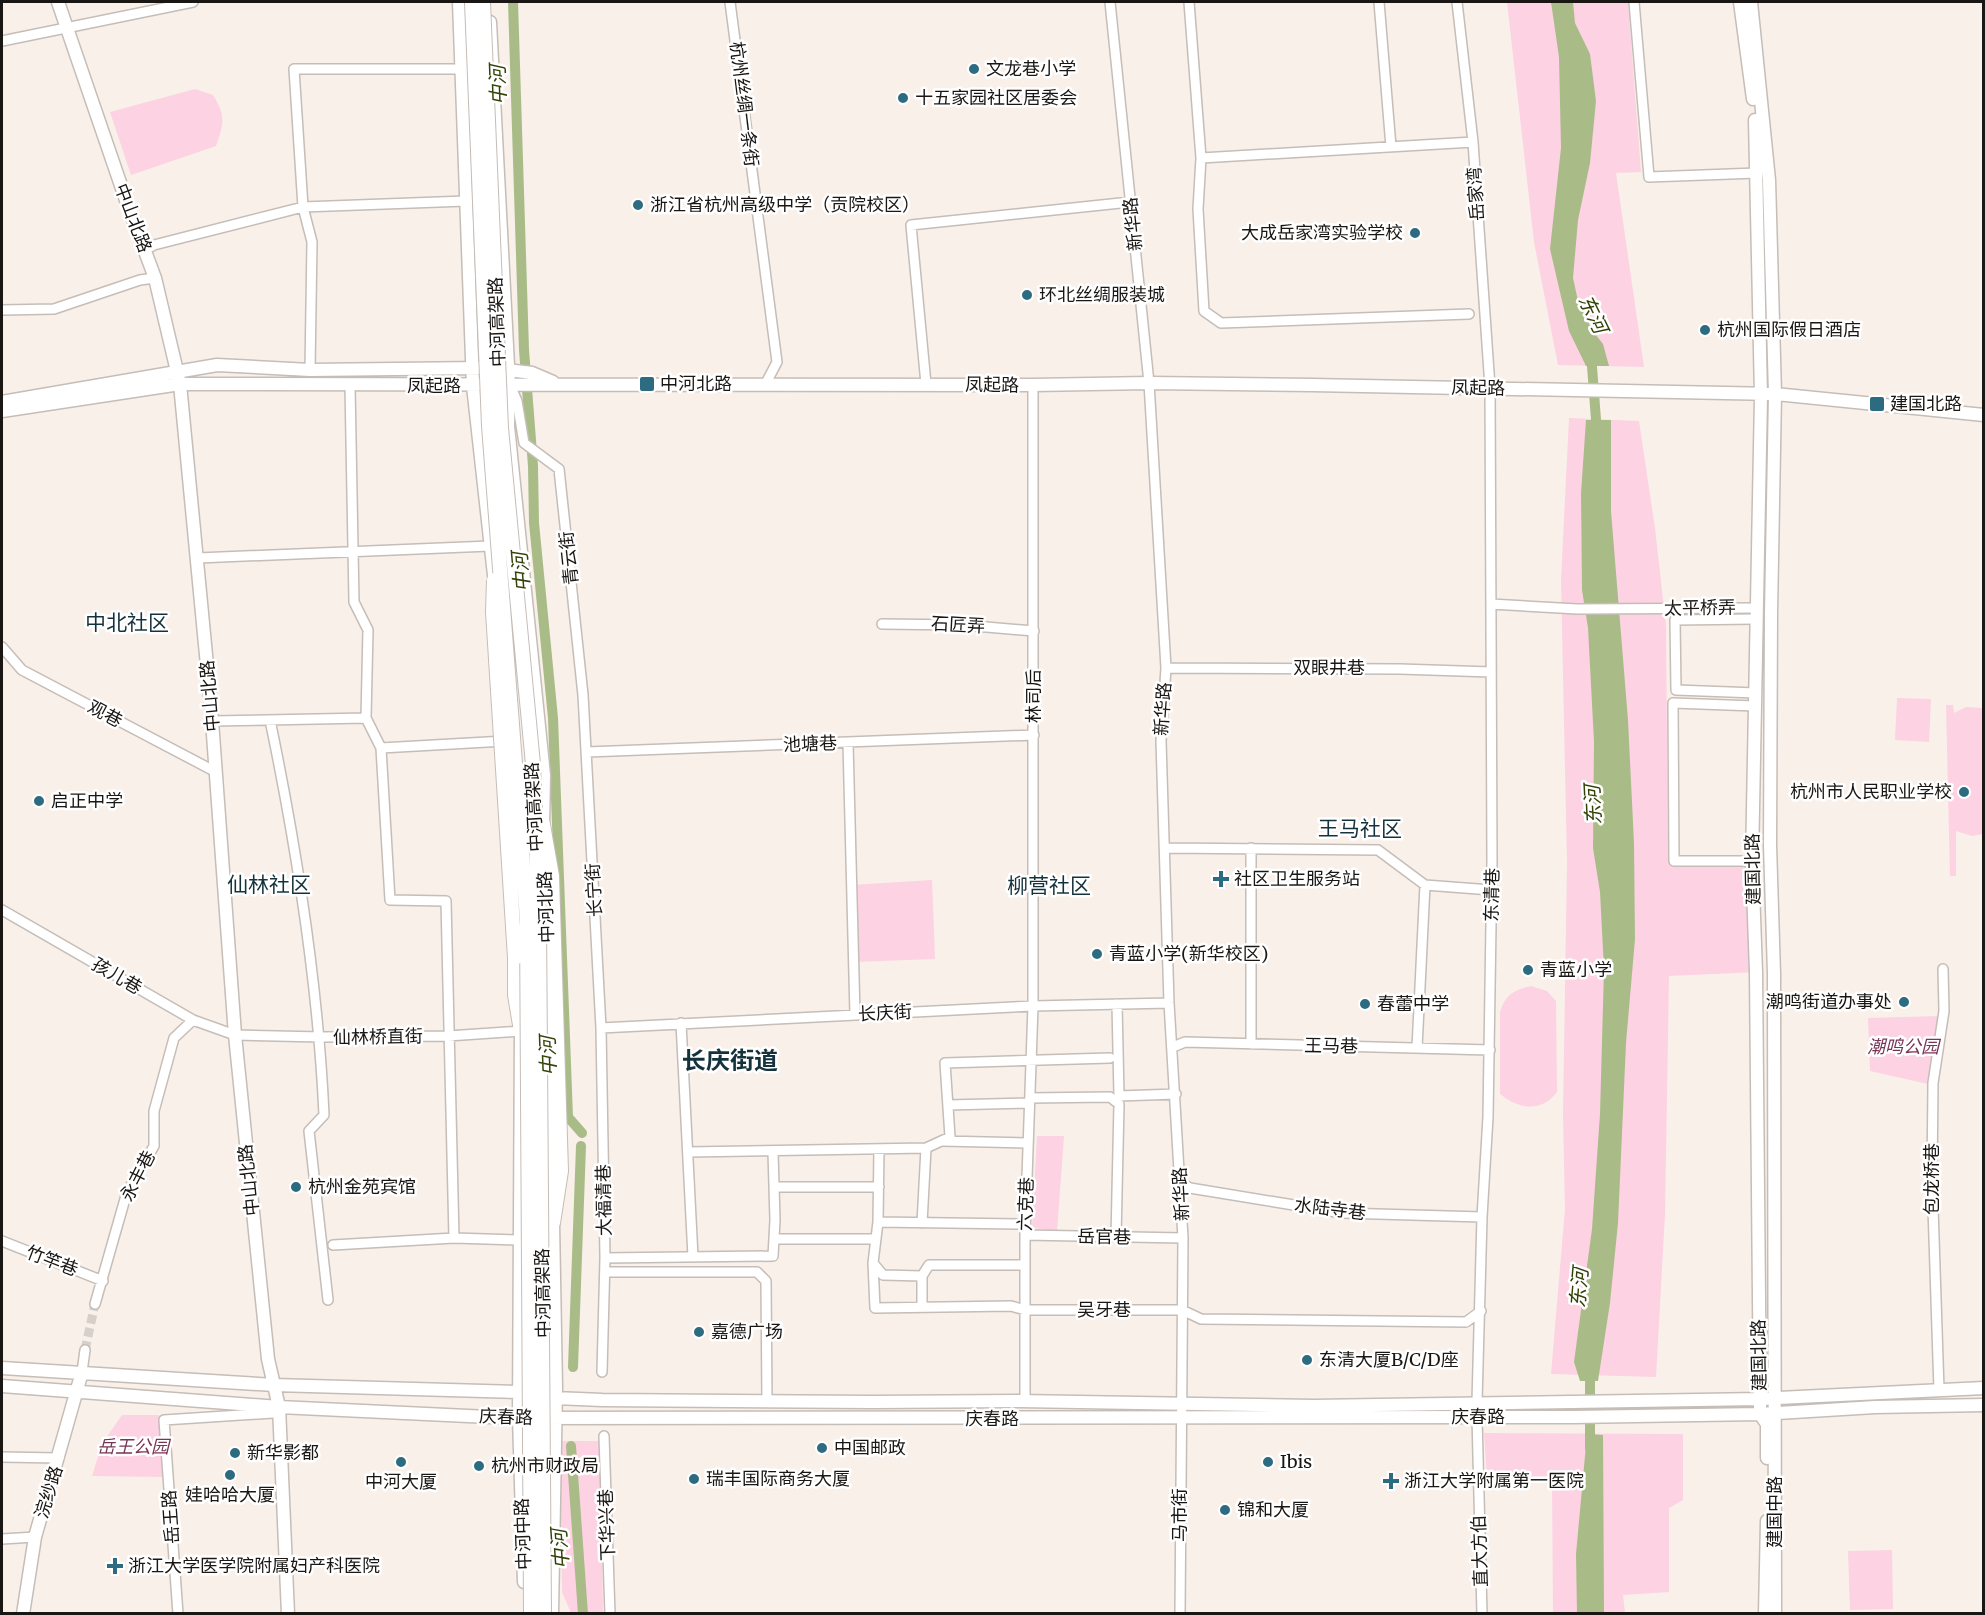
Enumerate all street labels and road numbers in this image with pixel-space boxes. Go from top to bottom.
street label: 杭州丝绸一条街 [725,40,764,168]
street label: 岳家湾 [1462,166,1489,222]
street label: 中山北路 [110,180,157,256]
street label: 新华路 [1118,196,1147,252]
street label: 中河高架路 [483,277,510,367]
street label: 凤起路 [965,373,1019,396]
street label: 凤起路 [407,374,461,397]
street label: 凤起路 [1451,376,1505,399]
street label: 青云街 [554,530,583,586]
street label: 太平桥弄 [1664,595,1736,620]
street label: 石匠弄 [930,612,986,637]
street label: 双眼井巷 [1293,656,1365,679]
street label: 中山北路 [195,659,224,733]
street label: 林司后 [1022,669,1045,723]
street label: 新华路 [1149,681,1176,737]
street label: 观巷 [84,695,127,732]
street label: 池塘巷 [783,731,837,756]
street label: 中河高架路 [520,761,547,853]
street label: 建国北路 [1740,833,1765,905]
street label: 长宁街 [581,862,606,918]
street label: 东清巷 [1480,868,1503,922]
street label: 中河北路 [533,871,558,943]
street label: 孩儿巷 [88,952,146,999]
street label: 长庆街 [857,1000,913,1025]
street label: 仙林桥直街 [333,1024,423,1049]
street label: 王马巷 [1304,1034,1358,1057]
street label: 中山北路 [233,1143,264,1217]
street label: 包龙桥巷 [1920,1143,1943,1215]
street label: 永丰巷 [115,1146,160,1205]
street label: 大福清巷 [591,1164,616,1236]
street label: 新华路 [1168,1166,1193,1222]
street label: 六克巷 [1013,1177,1038,1231]
street label: 水陆寺巷 [1293,1193,1367,1224]
street label: 岳官巷 [1077,1225,1131,1248]
street label: 竹竿巷 [23,1240,82,1281]
street label: 中河高架路 [530,1248,555,1338]
street label: 吴牙巷 [1077,1298,1131,1321]
street label: 建国北路 [1746,1319,1771,1391]
street label: 庆春路 [479,1404,533,1429]
street label: 庆春路 [1451,1405,1505,1428]
street label: 庆春路 [965,1407,1019,1430]
street label: 浣纱路 [30,1463,67,1521]
street label: 建国中路 [1763,1476,1786,1548]
street label: 马市街 [1168,1488,1191,1542]
street label: 岳王路 [157,1489,184,1545]
street label: 下华兴巷 [594,1489,619,1561]
street label: 中河中路 [510,1498,535,1570]
street label: 直大方伯 [1467,1515,1492,1587]

